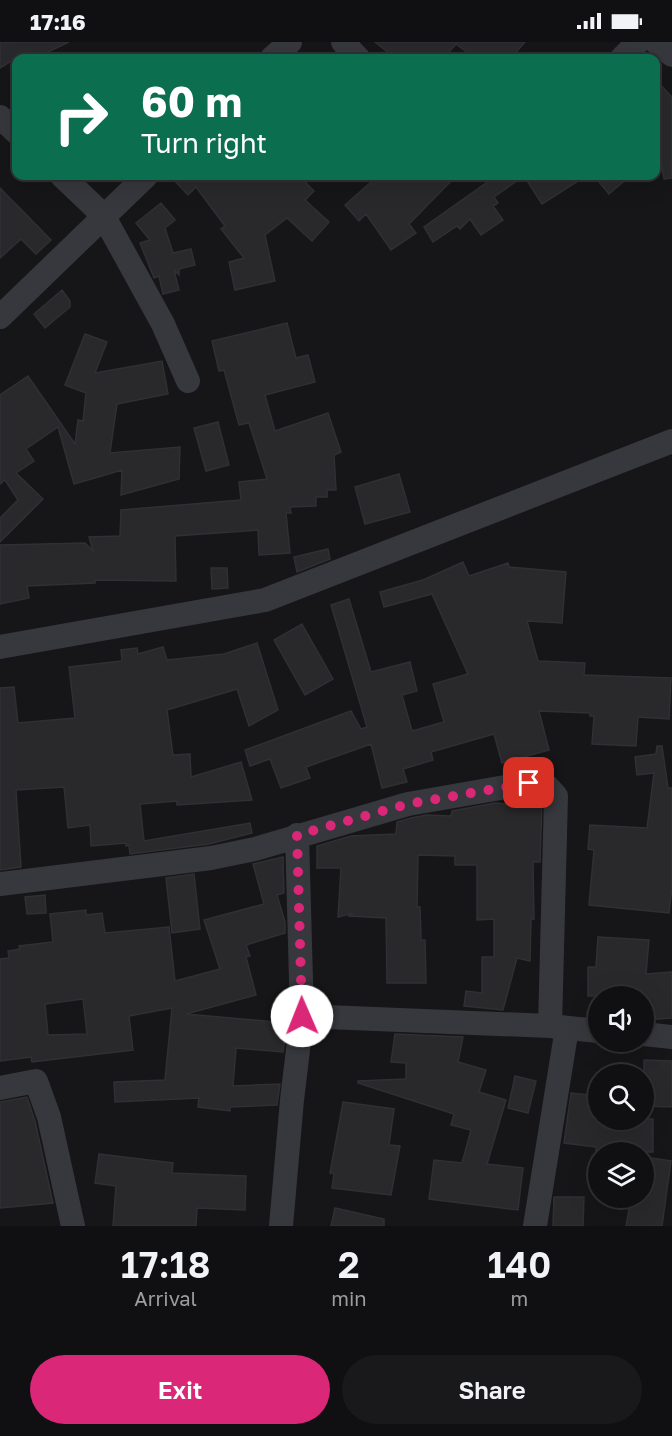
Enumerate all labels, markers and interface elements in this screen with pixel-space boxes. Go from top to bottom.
text: 17:16 [30,8,86,35]
text: 60 m [141,76,242,126]
icon: right [42,78,120,156]
text: Turn right [141,127,267,159]
pin [503,757,554,808]
icon: arrive [512,766,545,799]
position arrow [270,984,334,1048]
map controls [588,986,654,1208]
button: sound [588,986,654,1052]
button: search [588,1064,654,1130]
button: layers [588,1142,654,1208]
text: 17:18 [121,1243,210,1286]
text: 2 [338,1243,360,1286]
text: 140 [487,1243,551,1286]
text: Arrival [134,1286,197,1310]
text: min [331,1286,367,1310]
text: m [510,1286,528,1310]
button: Exit [30,1355,330,1424]
button: Share [342,1355,642,1424]

